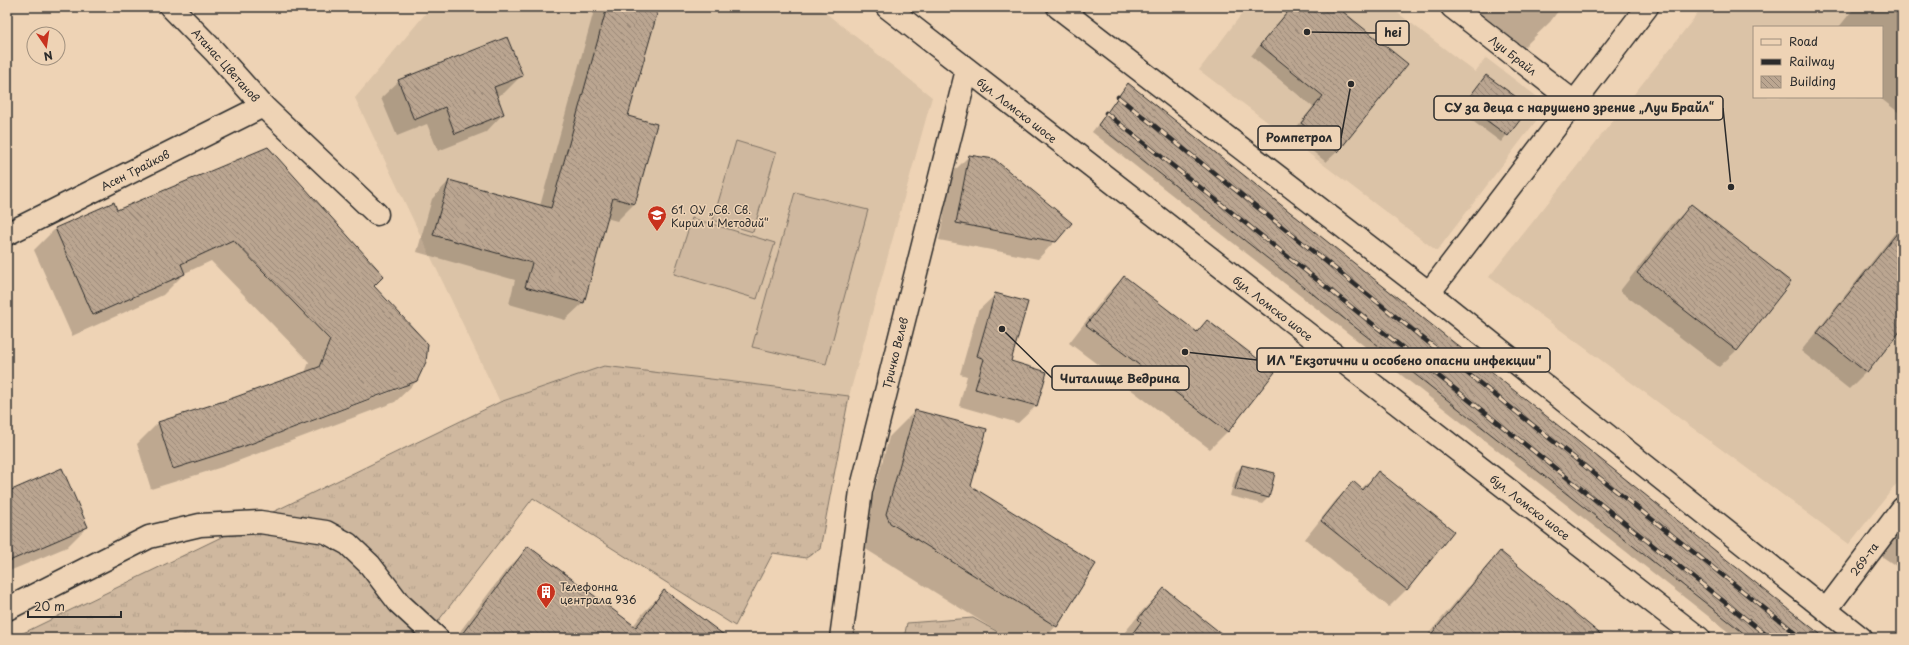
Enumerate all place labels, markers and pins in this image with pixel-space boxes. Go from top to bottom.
callout: hei [1376,21,1409,45]
callout: СУ за деца с нарушено зрение „Луи Брайл“ [1434,96,1723,120]
callout: Ромпетрол [1258,126,1341,150]
place label: 61. ОУ „Св. Св. Кирил и Методий“ [671,201,769,231]
school or university icon: 61. ОУ „Св. Св. Кирил и Методий“ [646,204,668,232]
callout: ИЛ "Екзотични и особено опасни инфекции" [1257,348,1550,372]
callout: Читалище Ведрина [1052,366,1189,390]
place label: Телефонна централа 936 [560,578,637,608]
building icon: Телефонна централа 936 [535,581,557,609]

